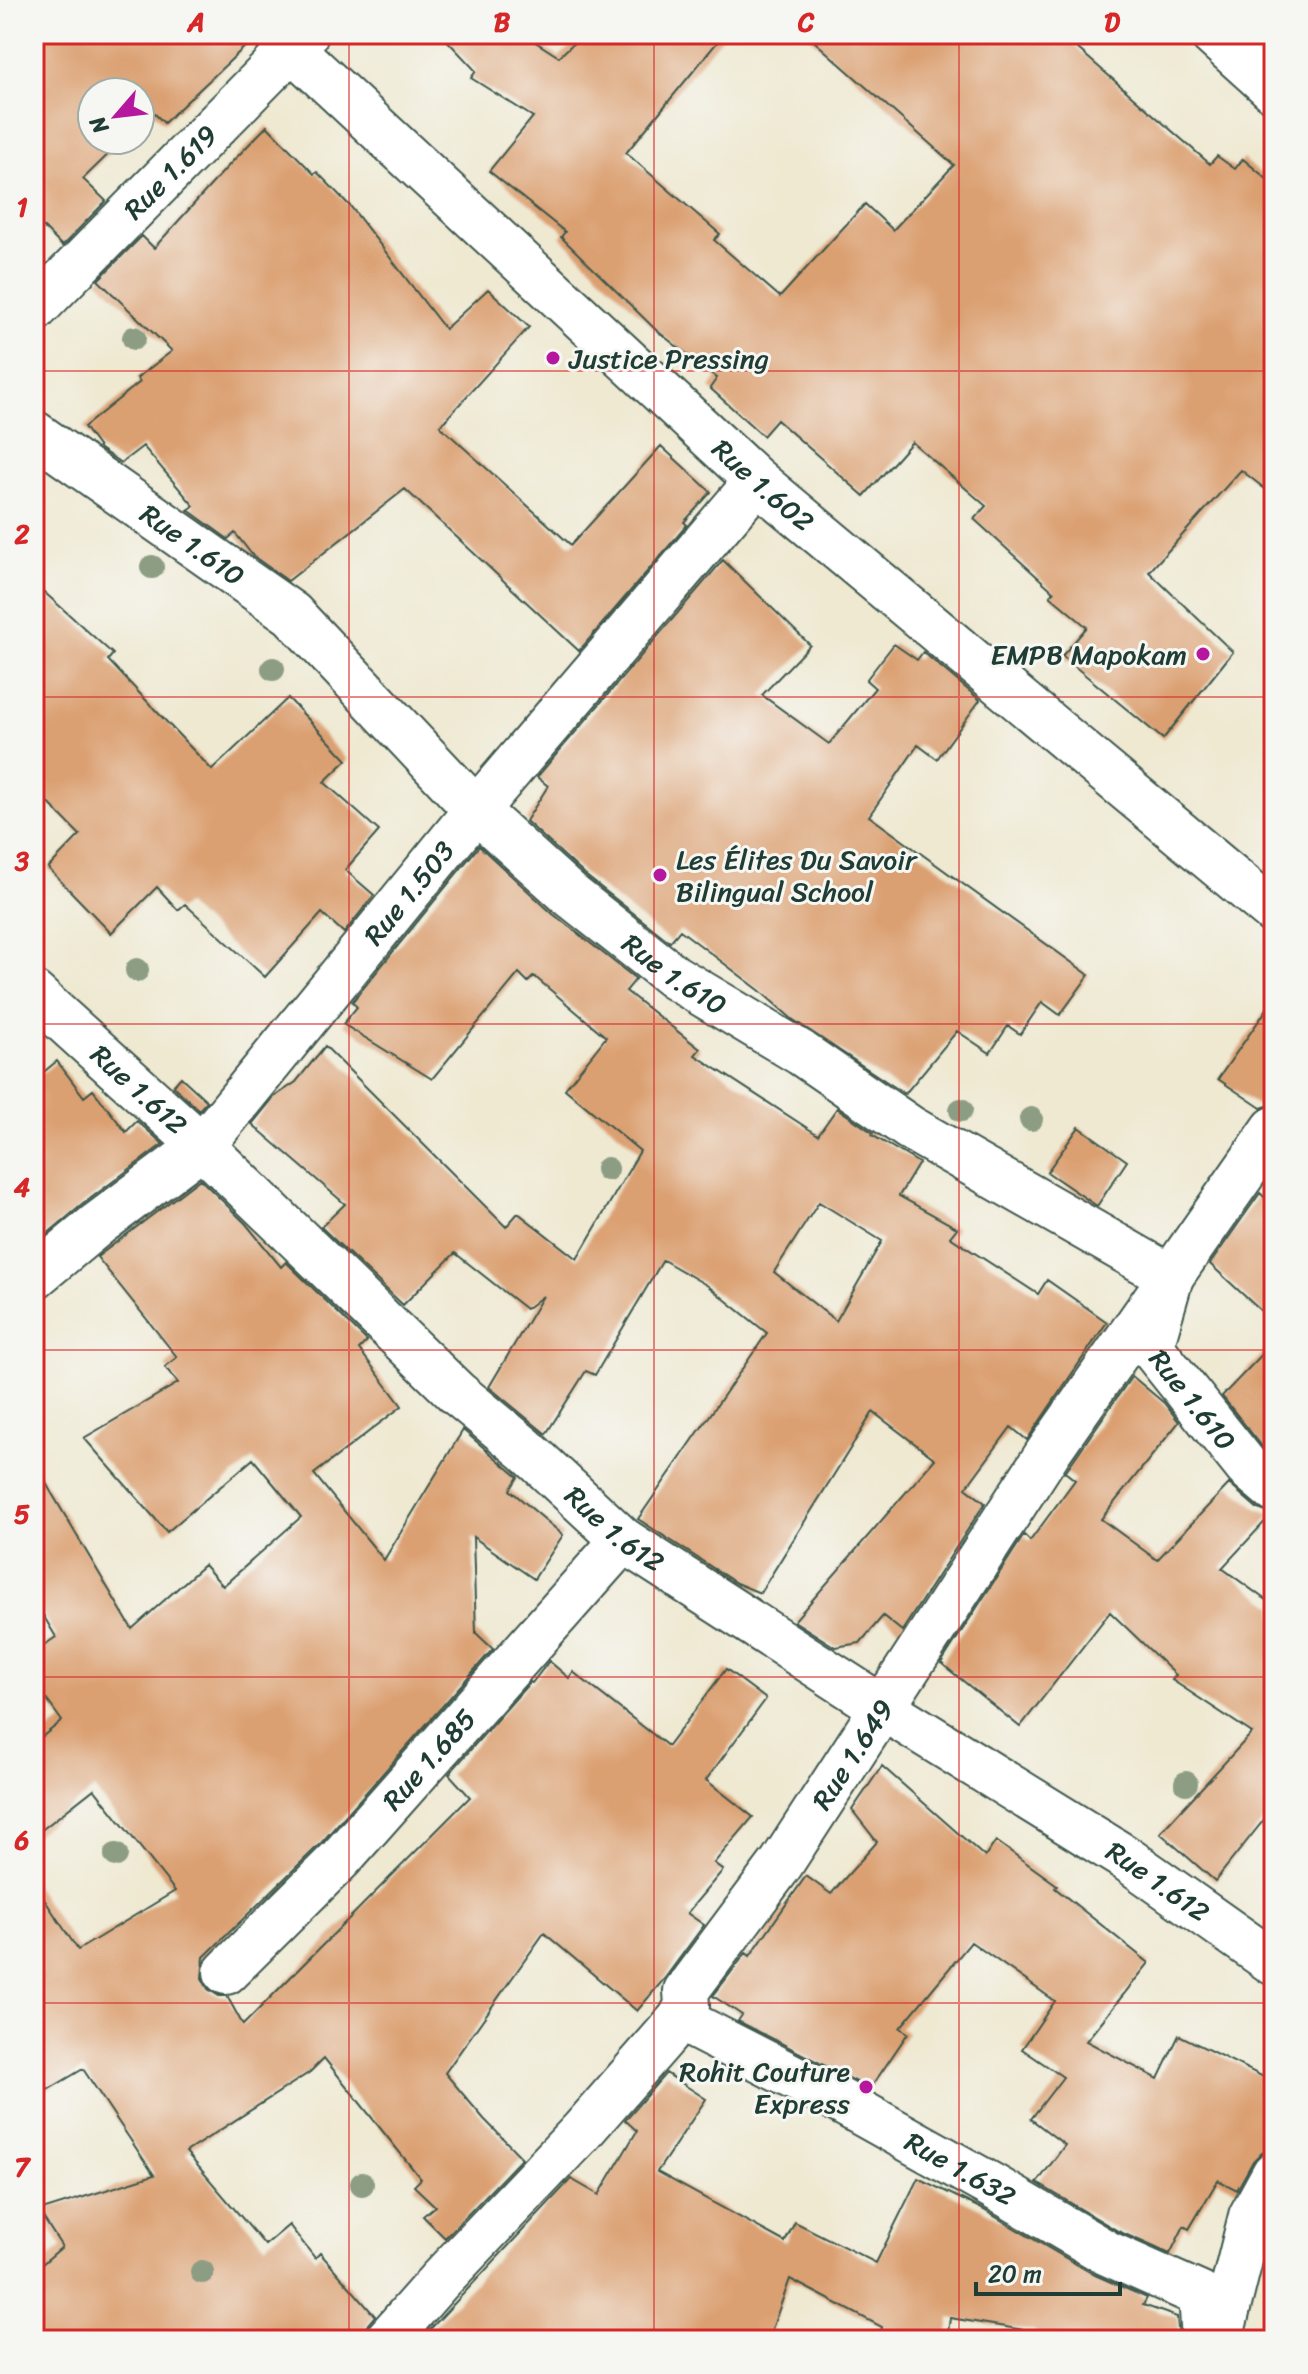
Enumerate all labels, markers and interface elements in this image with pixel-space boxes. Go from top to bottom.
text: A [186,0,205,45]
text: B [494,0,511,45]
text: C [797,0,815,45]
text: D [1104,0,1120,45]
north arrow [76,76,156,156]
text: N [78,109,120,142]
street label: Rue 1.619 [111,112,230,232]
text: 1 [16,184,28,230]
place label: Justice Pressing [568,334,769,383]
marker: Justice Pressing [544,349,562,367]
street label: Rue 1.602 [700,426,826,545]
street label: Rue 1.610 [129,490,256,599]
text: 2 [13,511,30,557]
place label: EMPB Mapokam [991,630,1187,679]
marker: EMPB Mapokam [1194,645,1212,663]
street label: Rue 1.503 [351,829,467,957]
place label: Les Élites Du Savoir Bilingual School [676,835,918,916]
text: 3 [14,838,30,884]
marker: Les Élites Du Savoir Bilingual School [651,866,669,884]
street label: Rue 1.610 [611,920,737,1029]
street label: Rue 1.612 [79,1032,199,1147]
text: 4 [14,1164,30,1210]
street label: Rue 1.610 [1136,1338,1249,1462]
street label: Rue 1.612 [553,1473,674,1586]
text: 5 [14,1491,30,1537]
street label: Rue 1.649 [798,1689,907,1820]
street label: Rue 1.685 [369,1697,488,1822]
text: 6 [14,1817,30,1863]
street label: Rue 1.612 [1096,1827,1220,1936]
place label: Rohit Couture Express [679,2047,850,2128]
marker: Rohit Couture Express [857,2078,875,2096]
street label: Rue 1.632 [895,2118,1026,2220]
text: 7 [15,2144,32,2190]
scale bar [976,2246,1120,2296]
text: 20 m [988,2253,1042,2295]

